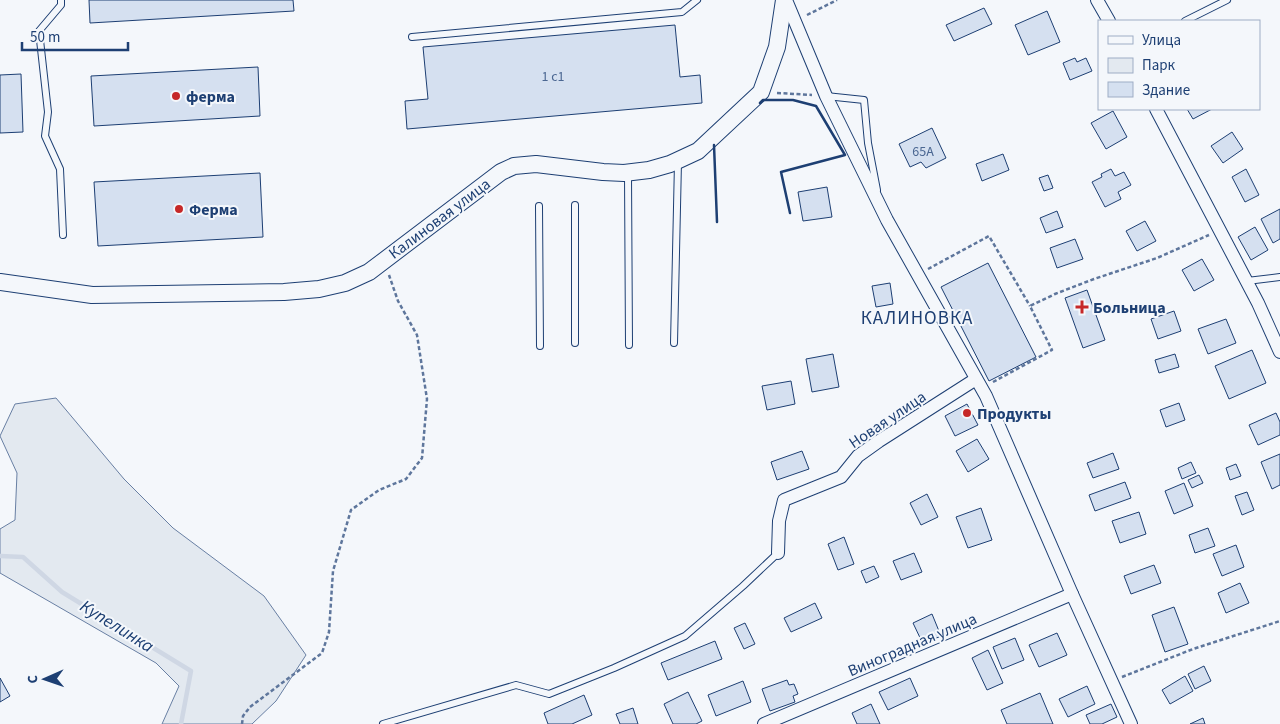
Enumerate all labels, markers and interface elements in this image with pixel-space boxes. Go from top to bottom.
scale bar [22,20,129,52]
legend [1098,20,1260,110]
text: 50 m [30,27,60,48]
text: Улица [1142,30,1181,51]
text: Парк [1142,55,1176,76]
house number: 1 с1 [541,67,565,87]
text: Здание [1142,80,1190,101]
place label: ферма [186,86,235,108]
marker: ферма [170,90,182,102]
house number: 65А [912,142,934,162]
street label: Калиновая улица [384,173,495,264]
place label: Ферма [189,199,238,221]
marker: Ферма [173,203,185,215]
place label: Больница [1093,297,1166,319]
marker: Больница [1075,300,1089,314]
district label: КАЛИНОВКА [861,305,973,332]
street label: Новая улица [845,386,930,454]
place label: Продукты [977,403,1051,425]
marker: Продукты [961,407,973,419]
water label: Купелинка [75,594,159,659]
street label: Виноградная улица [844,608,980,682]
north arrow [20,654,70,704]
text: С [23,675,43,684]

